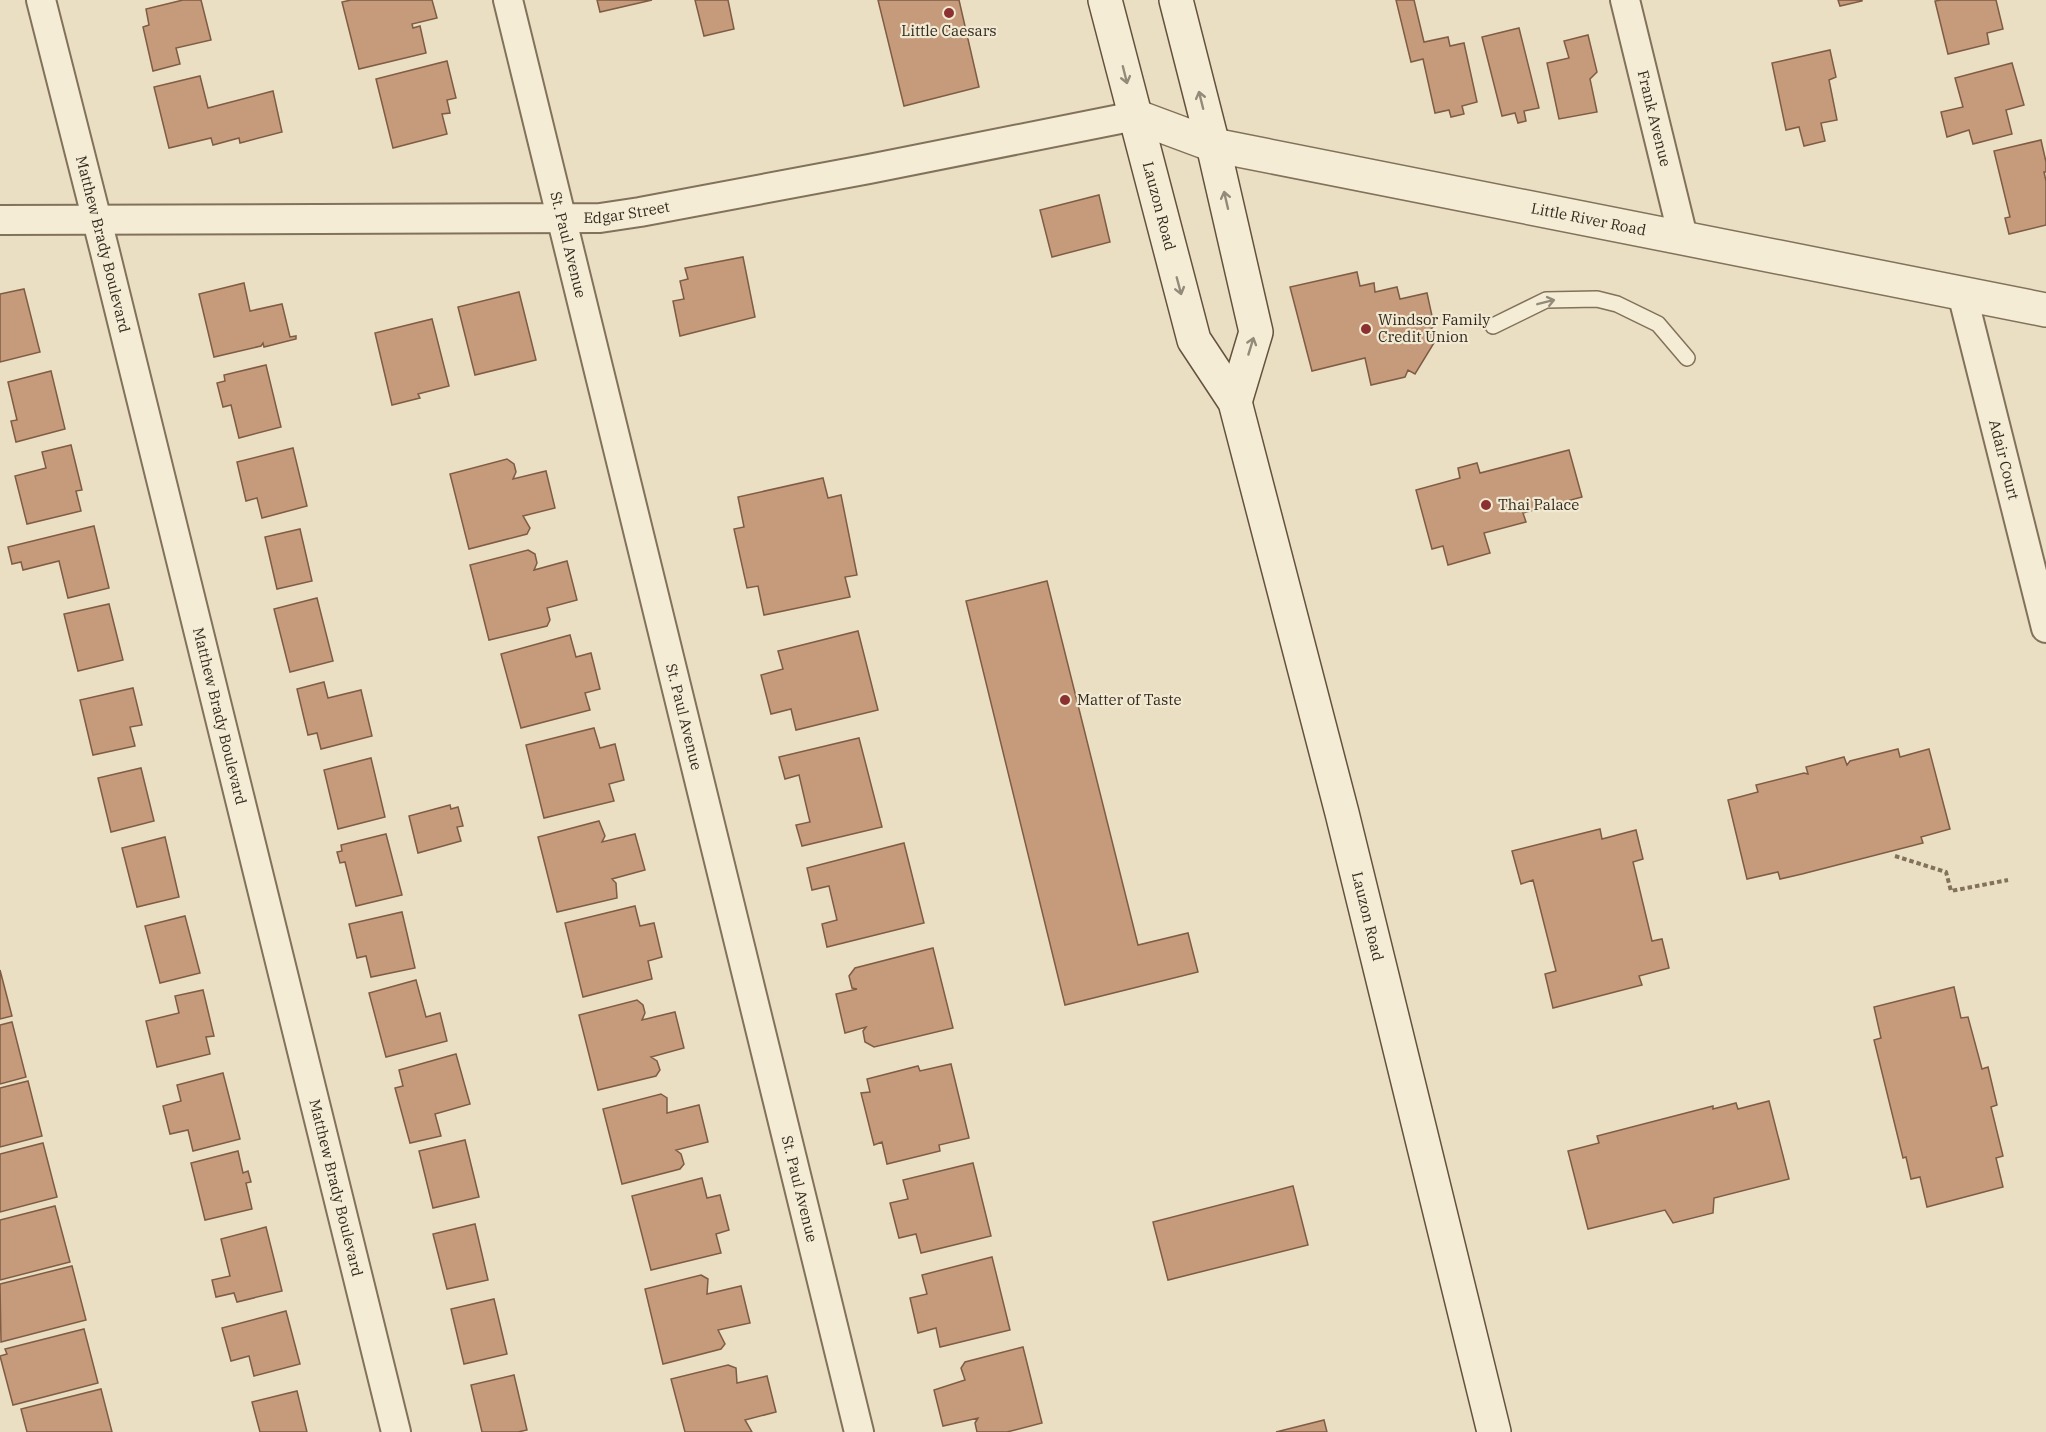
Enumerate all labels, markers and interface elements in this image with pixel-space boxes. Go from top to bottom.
marker: Little Caesars [942,6,956,20]
place label: Little Caesars [901,21,997,40]
one-way arrow [1119,65,1131,84]
street label: Frank Avenue [1634,68,1675,168]
one-way arrow [1195,91,1207,110]
street label: Matthew Brady Boulevard [72,154,135,335]
street label: Lauzon Road [1139,159,1180,252]
street label: St. Paul Avenue [546,189,591,300]
one-way arrow [1219,191,1231,210]
street label: Edgar Street [583,197,671,227]
street label: Little River Road [1529,198,1648,240]
one-way arrow [1174,276,1186,295]
one-way arrow [1536,296,1555,308]
place label: Windsor Family Credit Union [1378,310,1490,346]
marker: Windsor Family Credit Union [1359,322,1373,336]
one-way arrow [1247,337,1258,356]
street label: Adair Court [1985,418,2023,502]
place label: Thai Palace [1498,495,1579,514]
marker: Thai Palace [1479,498,1493,512]
street label: Matthew Brady Boulevard [189,625,251,807]
street label: St. Paul Avenue [662,661,706,772]
place label: Matter of Taste [1077,690,1182,709]
marker: Matter of Taste [1058,693,1072,707]
street label: Lauzon Road [1348,870,1388,963]
street label: Matthew Brady Boulevard [305,1097,367,1278]
street label: St. Paul Avenue [778,1133,822,1244]

